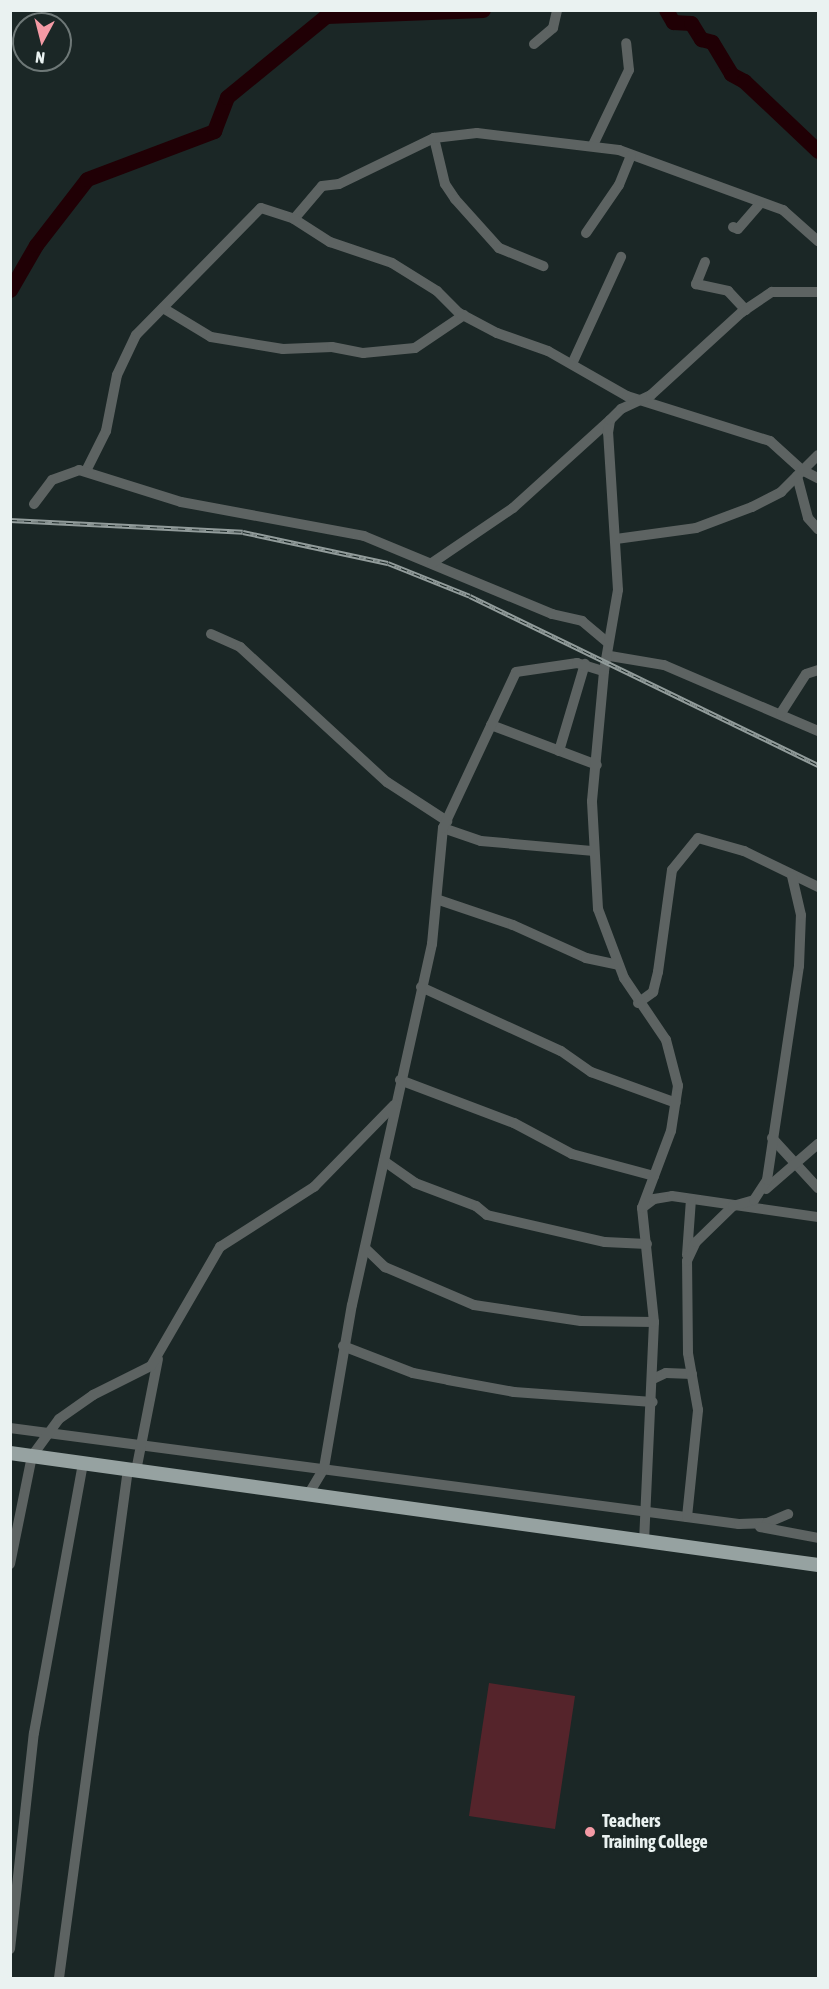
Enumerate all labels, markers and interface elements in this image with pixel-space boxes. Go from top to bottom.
north arrow [12,12,72,72]
text: N [34,48,46,67]
place label: Teachers Training College [602,1811,708,1854]
marker: Teachers Training College [583,1825,597,1839]

